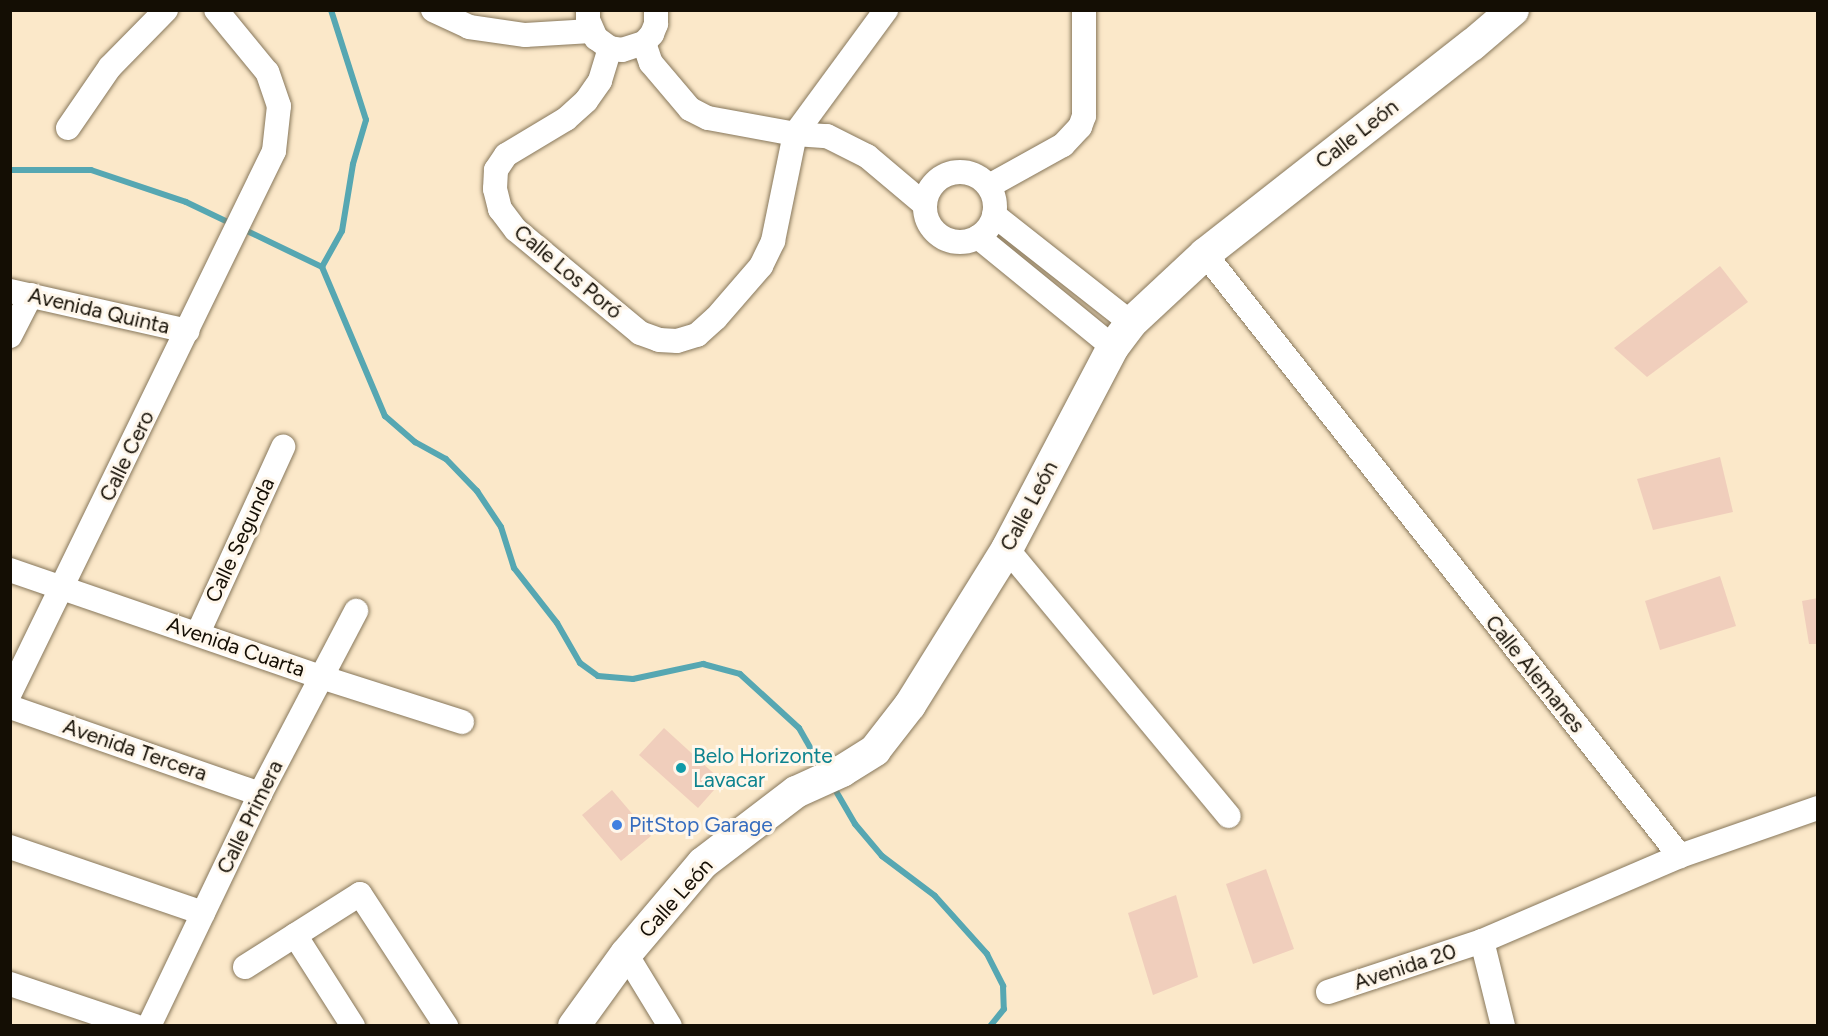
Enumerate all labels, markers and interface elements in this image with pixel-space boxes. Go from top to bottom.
street label: Calle León [1311,94,1403,174]
street label: Calle Los Poró [509,220,627,324]
street label: Avenida Quinta [26,283,172,339]
street label: Calle Cero [94,407,160,505]
street label: Calle León [995,457,1063,555]
street label: Calle Segunda [200,474,280,606]
street label: Calle Alemanes [1480,610,1590,738]
street label: Avenida Cuarta [164,612,308,682]
street label: Avenida Tercera [60,714,210,786]
place label: Belo Horizonte Lavacar [693,743,833,793]
street label: Calle Primera [212,756,288,878]
marker: Belo Horizonte Lavacar [674,761,688,775]
place label: PitStop Garage [629,812,773,838]
marker: PitStop Garage [610,818,624,832]
street label: Calle León [634,853,718,943]
street label: Avenida 20 [1351,939,1459,995]

